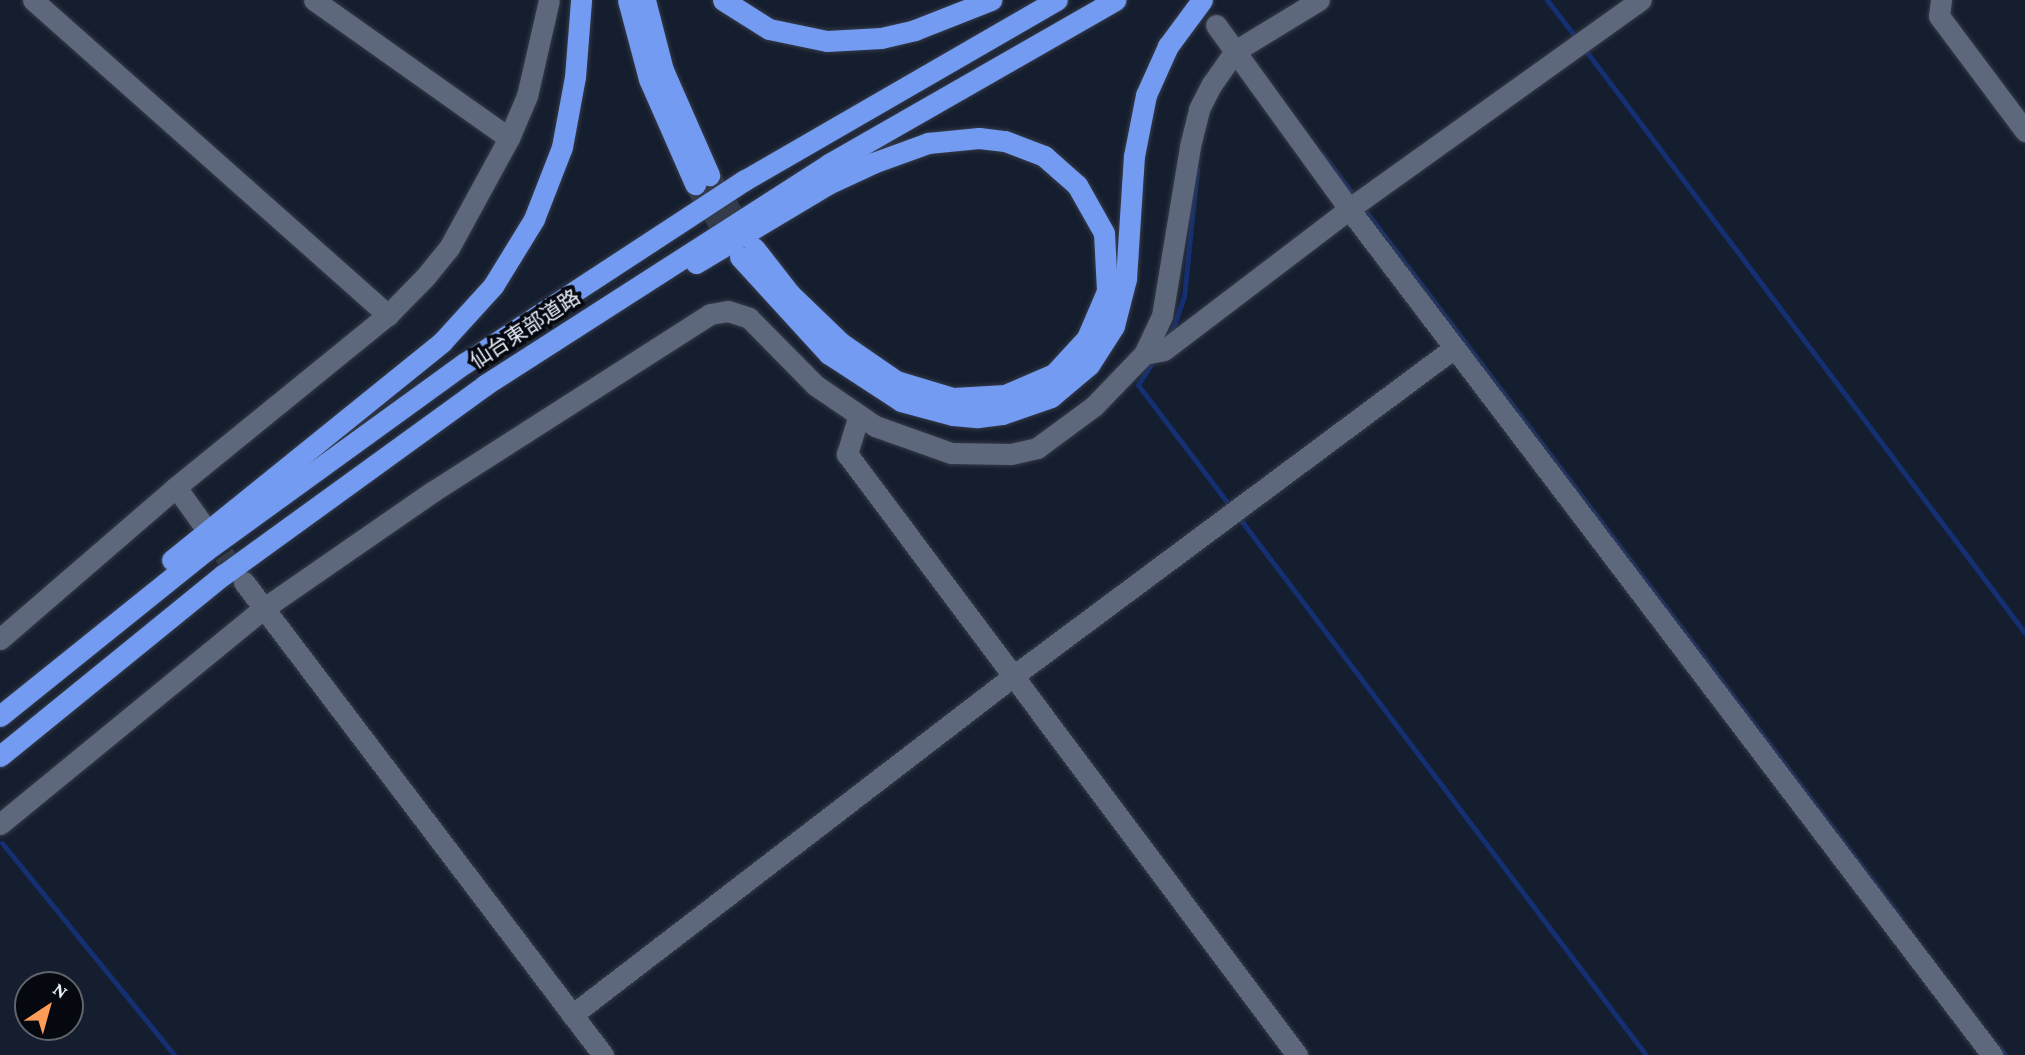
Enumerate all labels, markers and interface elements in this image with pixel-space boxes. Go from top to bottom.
street label: 仙台東部道路 [465,284,585,374]
north arrow [14,971,84,1041]
text: N [49,978,72,1003]

